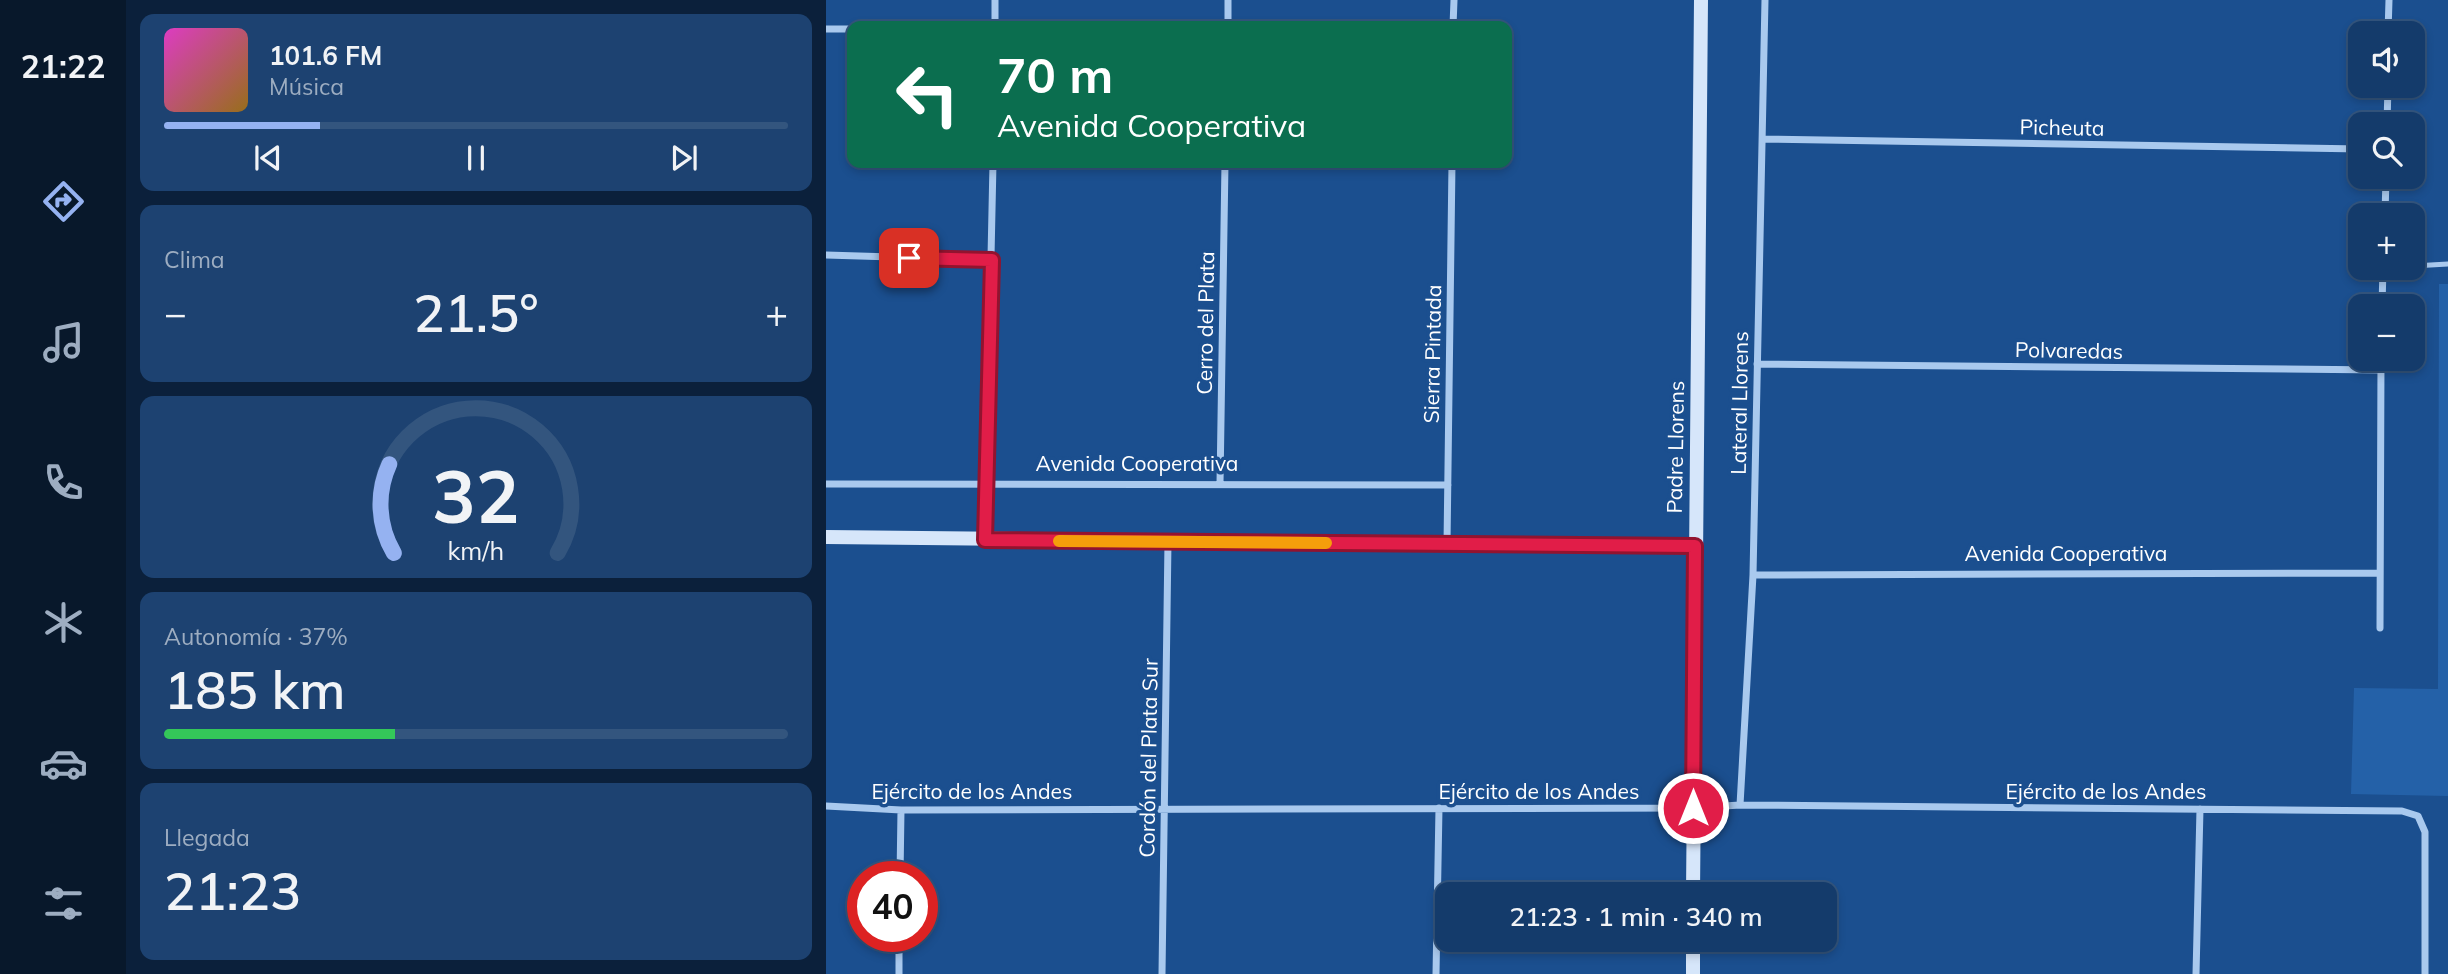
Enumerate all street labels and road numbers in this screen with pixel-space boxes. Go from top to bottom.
street label: Picheuta [2019,113,2105,141]
street label: Cerro del Plata [1191,251,1219,395]
street label: Sierra Pintada [1418,284,1446,424]
street label: Lateral Llorens [1725,331,1753,475]
street label: Polvaredas [2015,336,2123,364]
street label: Padre Llorens [1661,380,1689,514]
street label: Avenida Cooperativa [1036,450,1238,476]
street label: Avenida Cooperativa [1965,540,2167,566]
street label: Cordón del Plata Sur [1133,658,1163,858]
street label: Ejército de los Andes [872,778,1072,804]
street label: Ejército de los Andes [1439,778,1639,804]
street label: Ejército de los Andes [2006,778,2206,804]

